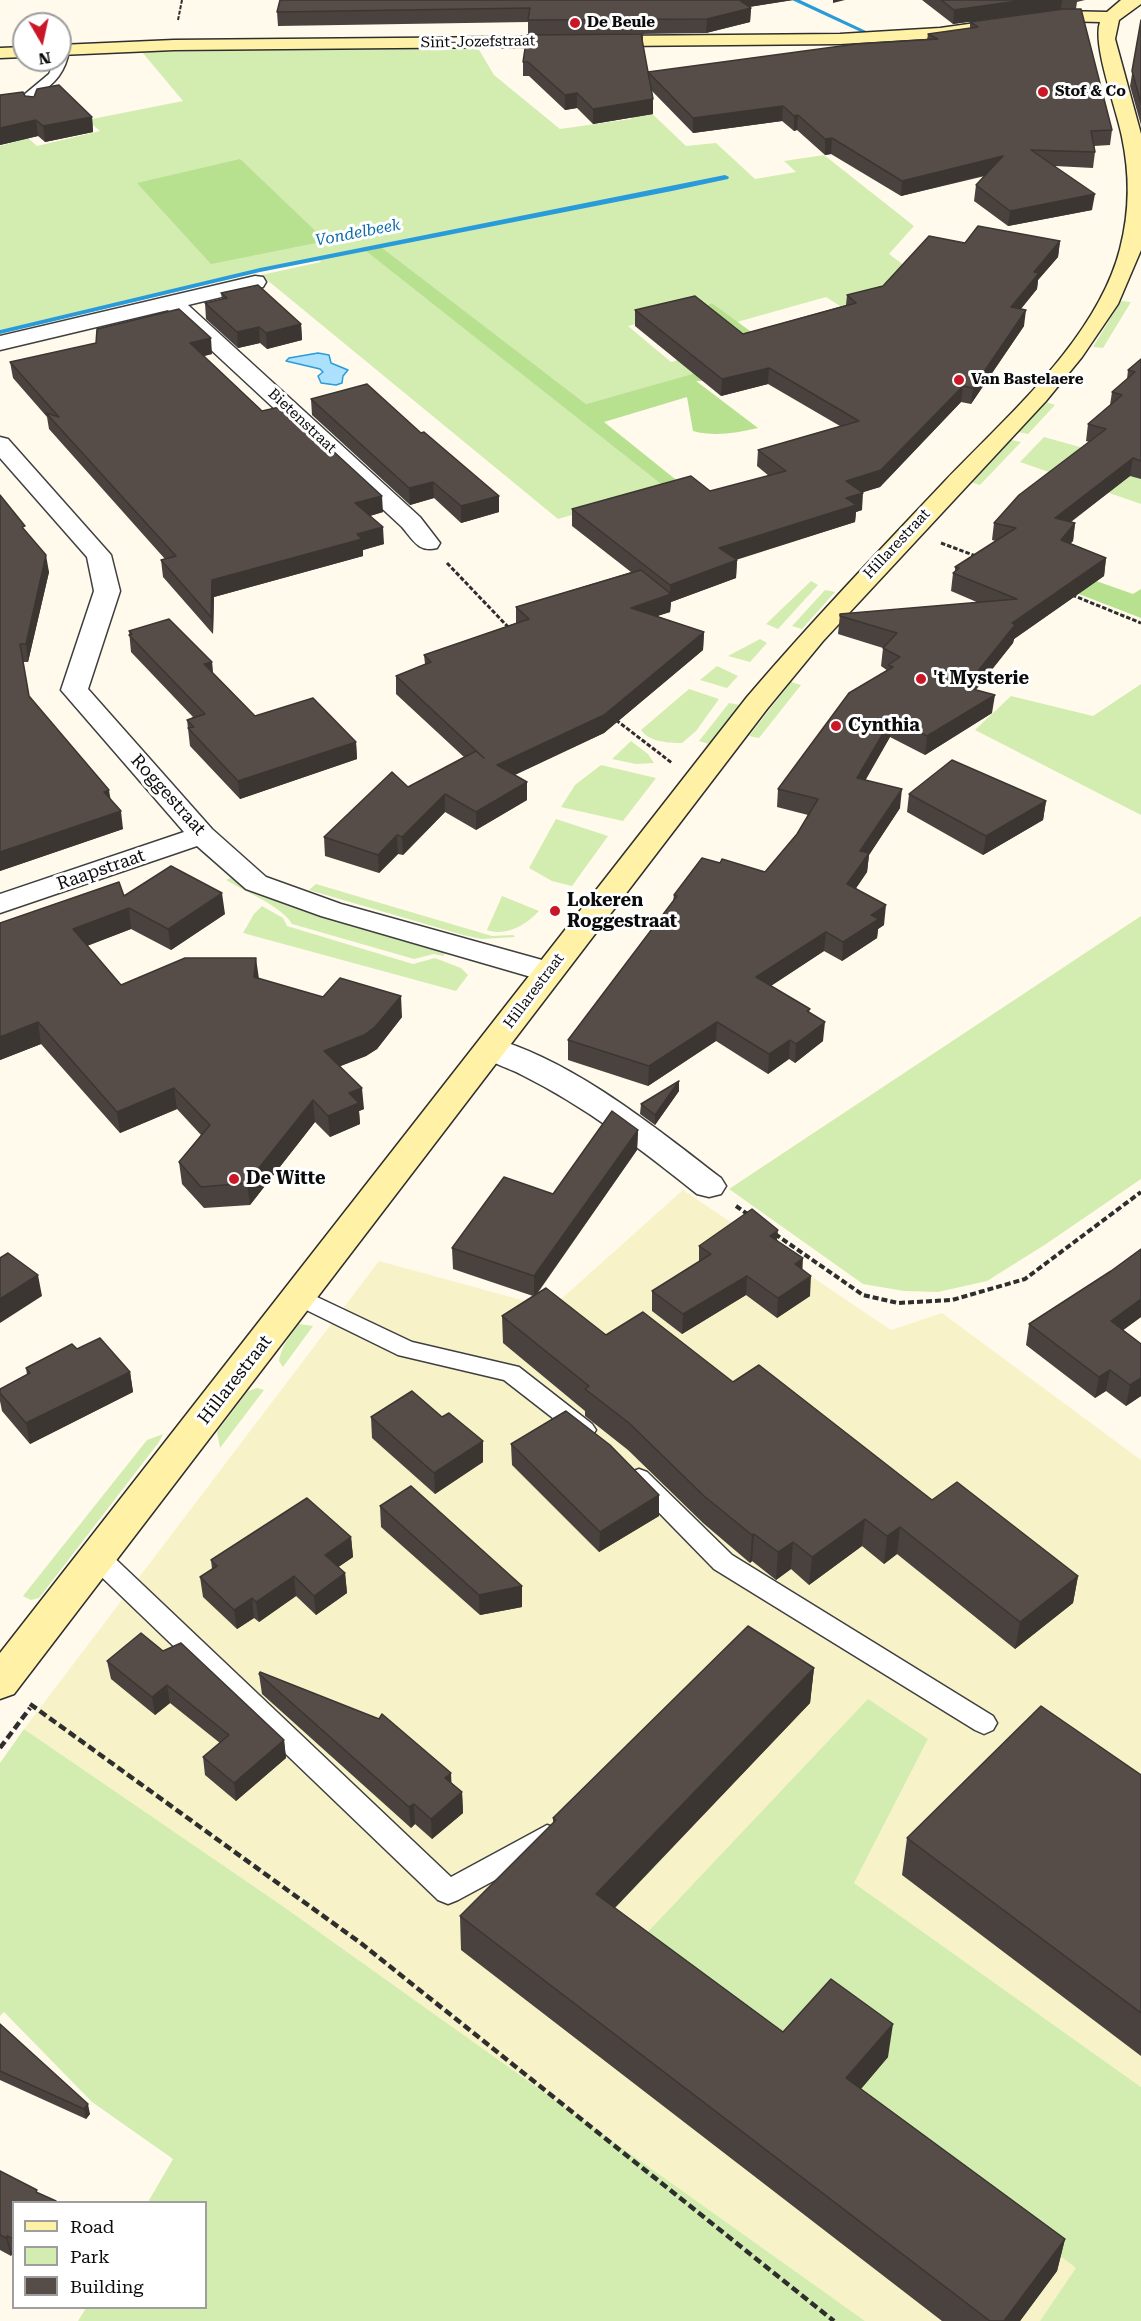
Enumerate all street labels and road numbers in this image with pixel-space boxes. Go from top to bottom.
street label: Sint-Jozefstraat [421,32,535,52]
street label: Bietenstraat [264,385,340,457]
street label: Hillarestraat [860,505,934,583]
street label: Roggestraat [126,750,210,840]
street label: Raapstraat [54,845,148,895]
street label: Hillarestraat [500,950,568,1032]
street label: Hillarestraat [194,1331,276,1429]

